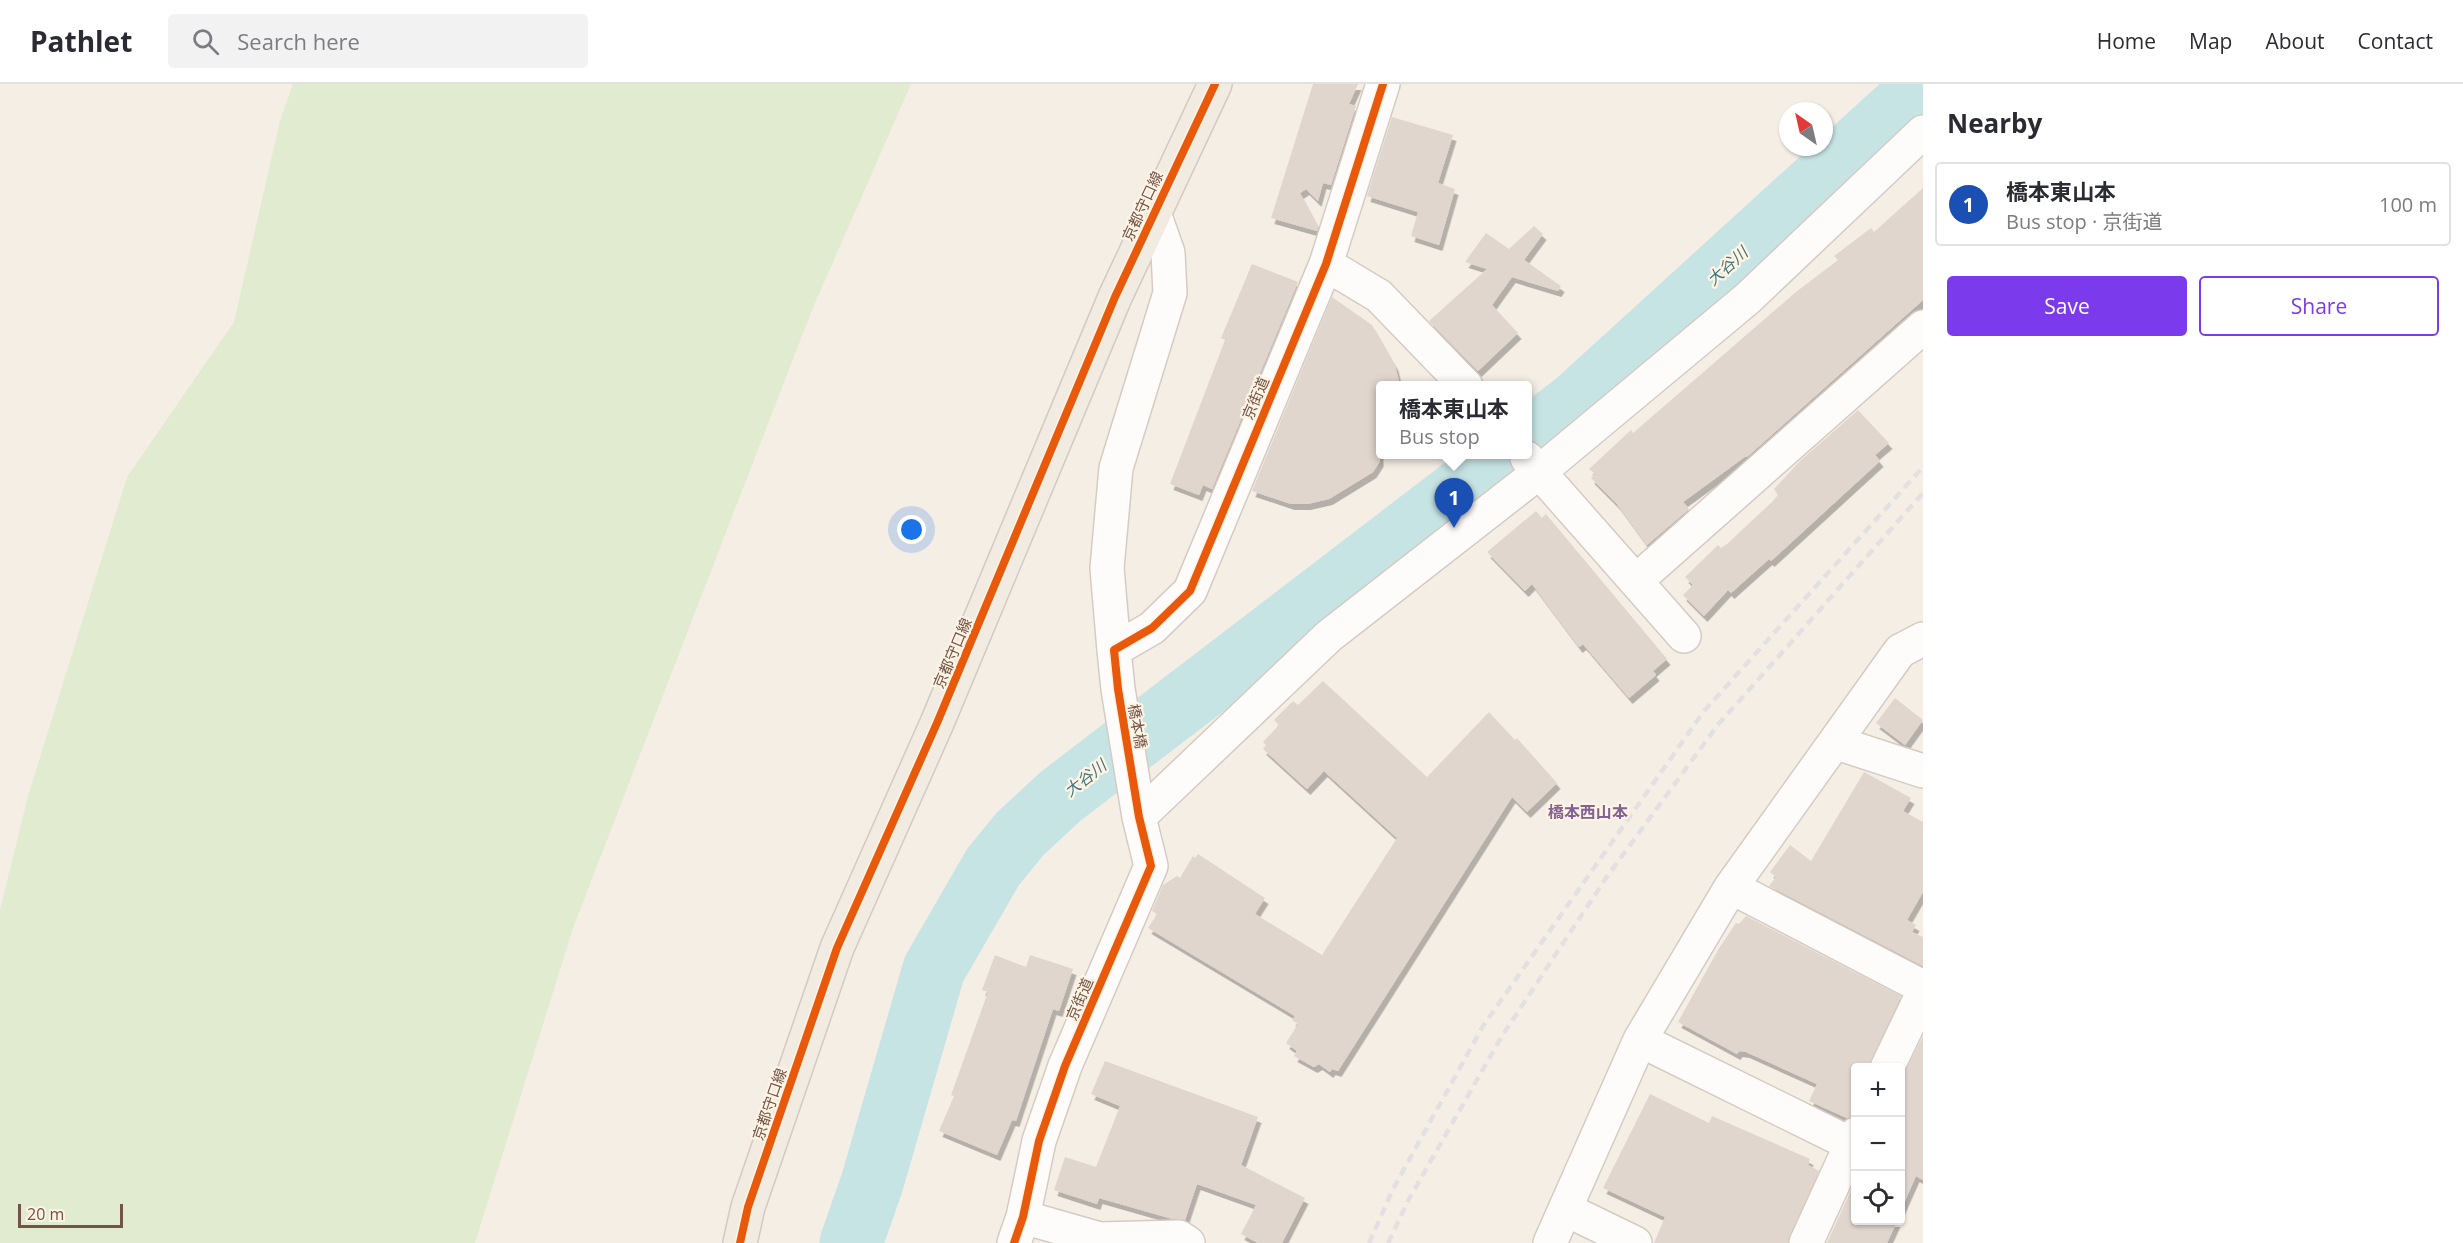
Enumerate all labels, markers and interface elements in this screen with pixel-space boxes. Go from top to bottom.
search box [168,14,588,68]
text: Pathlet [30,22,132,60]
icon: search [189,25,222,58]
text: Search here [237,26,360,56]
text: Home [2097,27,2156,55]
text: Map [2189,27,2232,55]
text: About [2265,27,2325,55]
text: Contact [2358,27,2433,55]
north arrow [1779,102,1833,156]
text: Nearby [1947,105,2042,141]
street label: 京都守口線 [1117,168,1167,244]
text: 橋本東山本 [2006,176,2116,206]
text: 1 [1963,191,1974,218]
text: 100 m [2379,191,2437,218]
text: Bus stop · 京街道 [2006,208,2162,235]
water label: 大谷川 [1702,240,1754,290]
button: Save [1947,276,2187,336]
button: Share [2199,276,2439,336]
street label: 京街道 [1237,373,1273,423]
popup [1376,381,1532,459]
text: 橋本東山本 [1399,393,1509,423]
text: Bus stop [1399,423,1480,450]
pin: 1 [1434,478,1474,528]
your location [897,515,926,544]
street label: 京都守口線 [928,615,976,691]
street label: 橋本橋 [1124,702,1152,750]
water label: 大谷川 [1059,753,1112,801]
district label: 橋本西山本 [1548,801,1628,823]
street label: 京街道 [1061,974,1097,1024]
map controls [1851,1063,1905,1225]
button: + [1851,1063,1905,1117]
street label: 京都守口線 [747,1065,791,1143]
button: − [1851,1117,1905,1171]
button: locate [1851,1171,1905,1225]
scale bar [18,1201,123,1228]
text: 20 m [27,1203,64,1225]

